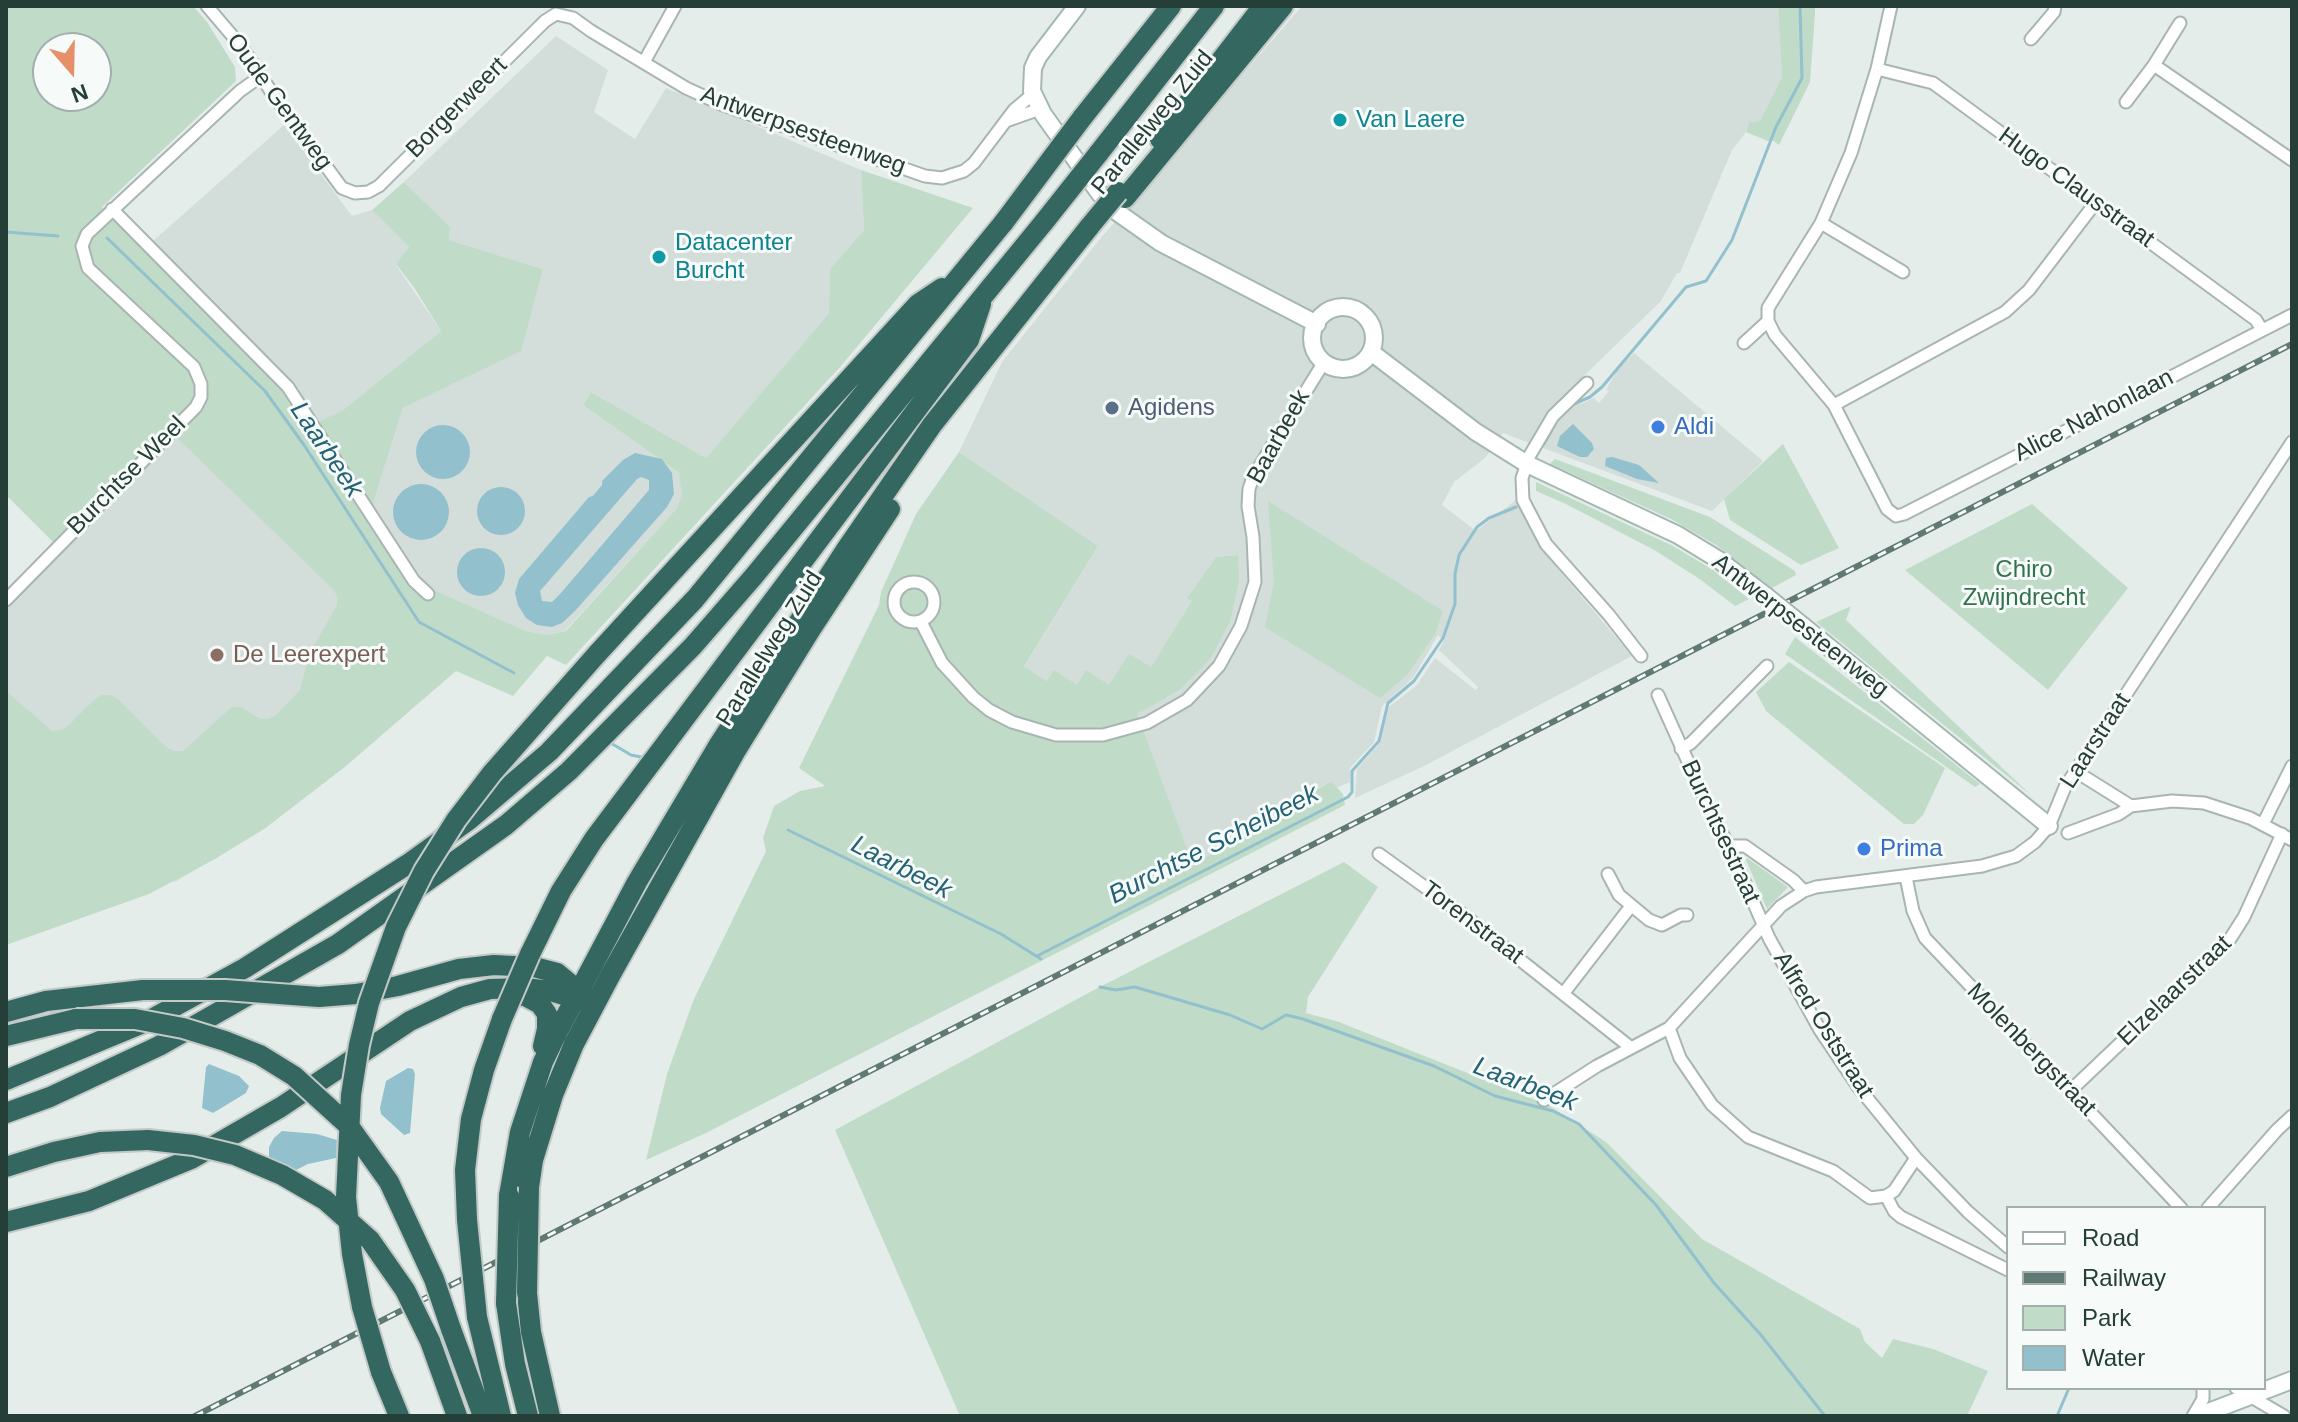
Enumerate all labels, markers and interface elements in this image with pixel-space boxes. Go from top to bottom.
street label: Oude Gentweg [220,28,338,176]
north arrow [32,32,112,112]
street label: Parallelweg Zuid [1086,45,1220,201]
street label: Borgerweert [401,52,513,164]
text: N [68,79,91,108]
street label: Antwerpsesteenweg [697,81,909,181]
place label: Van Laere [1356,106,1465,134]
marker: Van Laere [1331,111,1349,129]
street label: Hugo Clausstraat [1993,122,2159,254]
place label: Datacenter Burcht [675,229,792,285]
marker: Datacenter Burcht [650,248,668,266]
street label: Alice Nahonlaan [2010,363,2178,469]
street label: Baarbeek [1242,385,1316,489]
place label: Agidens [1128,394,1215,422]
water label: Laarbeek [283,396,369,504]
marker: Agidens [1103,399,1121,417]
street label: Burchtse Weel [62,411,192,541]
place label: Aldi [1674,413,1714,441]
marker: Aldi [1649,418,1667,436]
street label: Antwerpsesteenweg [1706,548,1894,704]
park label: Chiro Zwijndrecht [1963,556,2085,612]
street label: Parallelweg Zuid [711,566,829,732]
place label: De Leerexpert [233,641,385,669]
marker: De Leerexpert [208,646,226,664]
street label: Laarstraat [2054,688,2138,794]
street label: Burchtsestraat [1674,756,1766,908]
water label: Burchtse Scheibeek [1104,779,1324,911]
water label: Laarbeek [846,829,956,907]
place label: Prima [1880,835,1943,863]
marker: Prima [1855,840,1873,858]
street label: Torenstraat [1415,875,1529,971]
street label: Elzelaarstraat [2112,930,2238,1052]
street label: Alfred Oststraat [1767,947,1879,1103]
street label: Molenbergstraat [1960,978,2102,1122]
water label: Laarbeek [1469,1051,1581,1119]
legend [2006,1206,2266,1390]
text: Road [2082,1224,2139,1251]
text: Railway [2082,1264,2166,1291]
text: Park [2082,1304,2131,1331]
text: Water [2082,1344,2145,1371]

